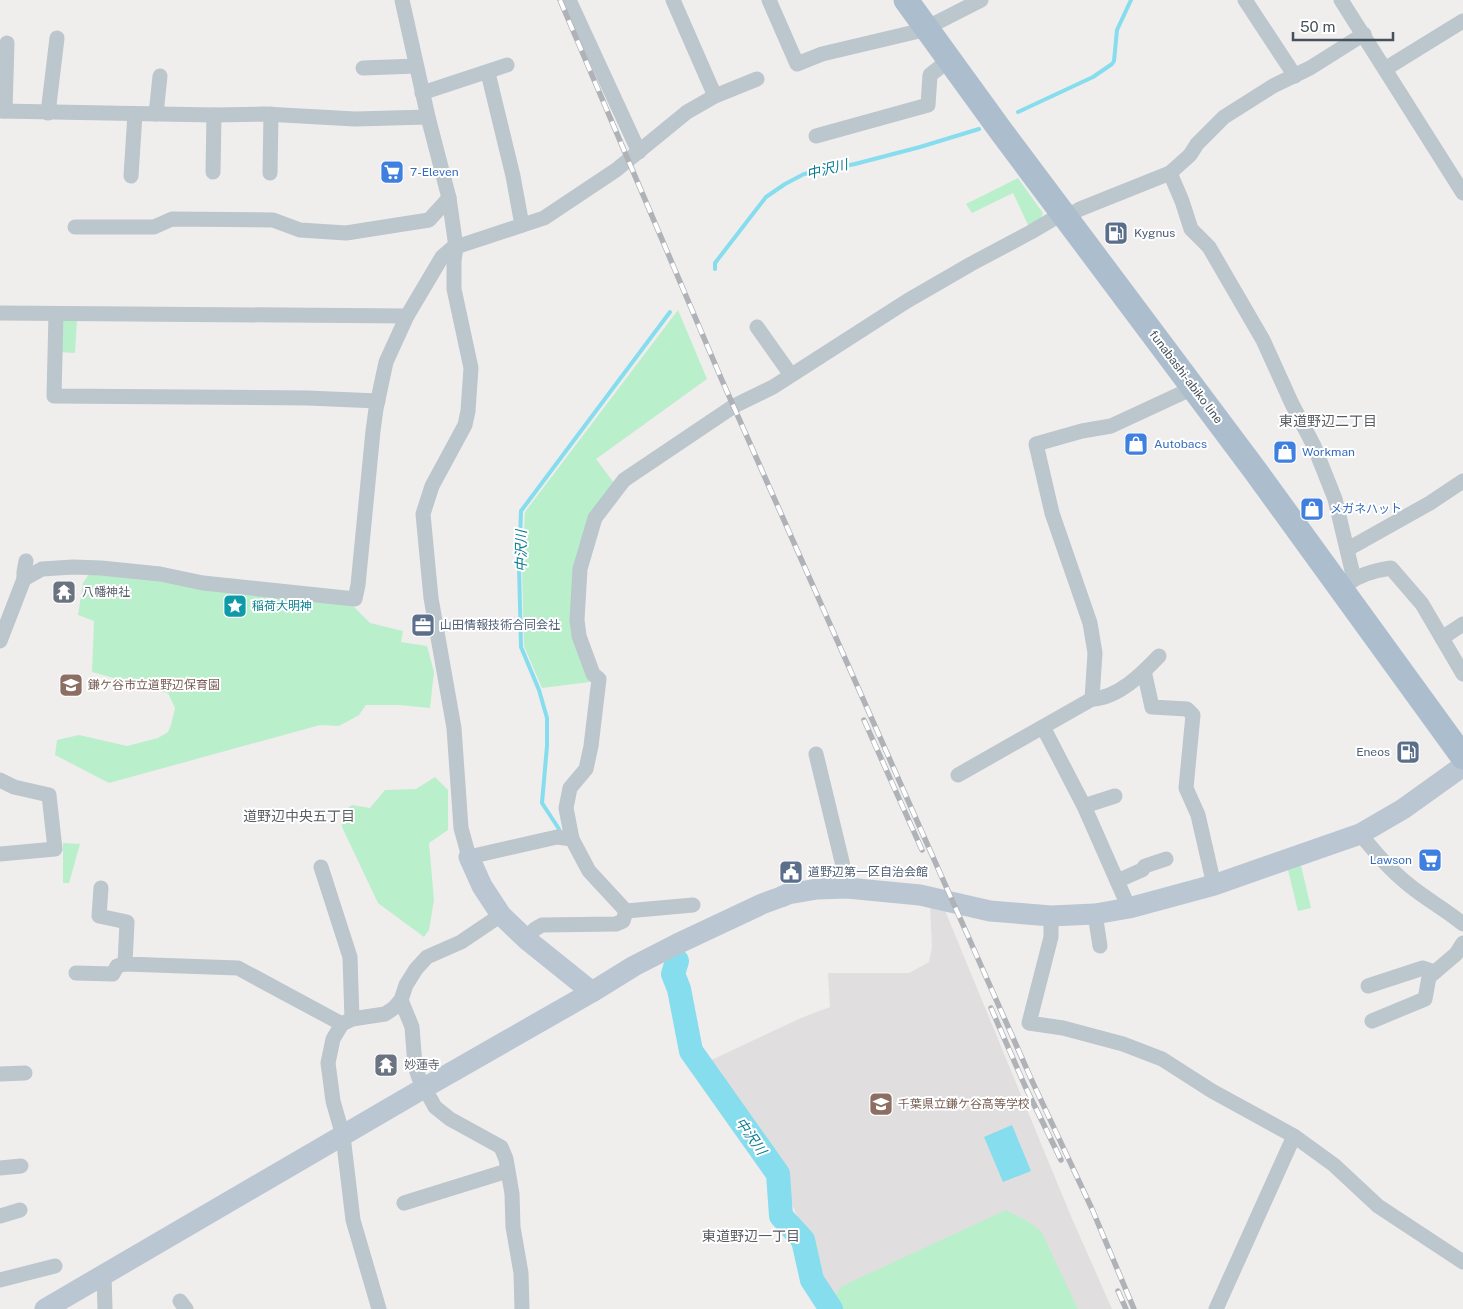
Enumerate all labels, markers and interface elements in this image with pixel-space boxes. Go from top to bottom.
scale bar [1293,10,1393,42]
text: 50 m [1300,18,1335,35]
water label: 中沢川 [805,156,851,182]
supermarket icon: 7-Eleven [379,159,405,185]
place label: 7-Eleven [410,165,459,179]
fuel station icon: Kygnus [1103,220,1129,246]
place label: Kygnus [1134,226,1175,240]
street label: funabashi-abiko line [1146,328,1226,426]
district label: 東道野辺二丁目 [1279,413,1377,429]
shop icon: Autobacs [1123,431,1149,457]
place label: Autobacs [1154,437,1207,451]
shop icon: Workman [1272,439,1298,465]
place label: Workman [1302,445,1355,459]
shop icon: メガネハット [1299,496,1325,522]
place label: メガネハット [1330,502,1402,516]
water label: 中沢川 [513,528,529,572]
temple icon: 八幡神社 [51,579,77,605]
place label: 八幡神社 [82,585,130,599]
place icon: 稲荷大明神 [222,593,248,619]
place label: 稲荷大明神 [252,599,312,613]
office icon: 山田情報技術合同会社 [410,612,436,638]
place label: 山田情報技術合同会社 [440,618,560,632]
school or university icon: 鎌ケ谷市立道野辺保育園 [58,672,84,698]
place label: 鎌ケ谷市立道野辺保育園 [88,678,220,692]
fuel station icon: Eneos [1395,739,1421,765]
place label: Eneos [1356,745,1390,759]
district label: 道野辺中央五丁目 [243,808,355,824]
supermarket icon: Lawson [1417,847,1443,873]
place label: Lawson [1370,853,1412,867]
public building icon: 道野辺第一区自治会館 [778,859,804,885]
place label: 道野辺第一区自治会館 [808,865,928,879]
temple icon: 妙蓮寺 [373,1052,399,1078]
place label: 妙蓮寺 [404,1058,440,1072]
school or university icon: 千葉県立鎌ケ谷高等学校 [868,1091,894,1117]
place label: 千葉県立鎌ケ谷高等学校 [898,1097,1030,1111]
water label: 中沢川 [732,1114,771,1159]
district label: 東道野辺一丁目 [702,1228,800,1244]

